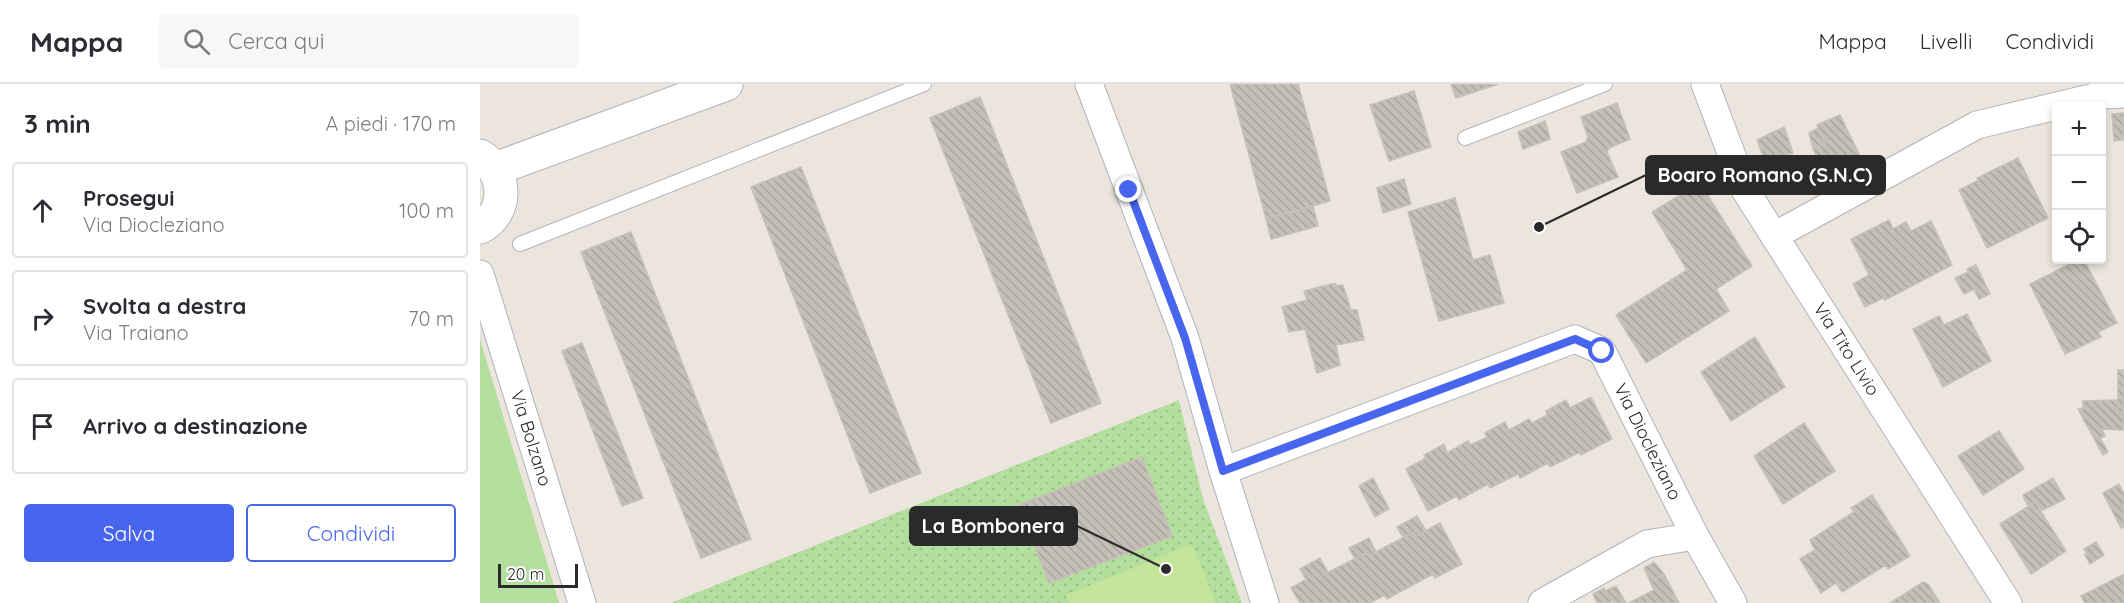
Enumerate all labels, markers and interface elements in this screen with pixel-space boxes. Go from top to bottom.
search box [159,14,579,68]
text: Mappa [30,24,123,59]
icon: search [180,25,213,58]
text: Cerca qui [228,27,324,55]
text: Mappa [1818,28,1887,54]
text: Livelli [1920,28,1972,54]
text: Condividi [2005,28,2094,54]
map controls [2052,102,2106,264]
button: + [2052,102,2106,156]
text: 3 min [24,107,91,140]
text: A piedi · 170 m [325,111,456,136]
callout: Boaro Romano (S.N.C) [1646,156,1885,194]
button: − [2052,156,2106,210]
text: Boaro Romano (S.N.C) [1658,162,1872,187]
route end [1115,176,1141,202]
text: Prosegui [83,184,175,212]
icon: ahead [26,194,59,227]
text: 100 m [399,198,454,223]
button: locate [2052,210,2106,264]
text: Via Diocleziano [83,212,225,237]
text: Svolta a destra [83,292,246,320]
street label: Via Tito Livio [1809,298,1885,400]
icon: right [26,302,59,335]
text: 70 m [408,306,454,331]
text: Via Traiano [83,320,189,345]
route start [1588,337,1614,363]
street label: Via Diocleziano [1609,379,1687,504]
street label: Via Bolzano [506,387,557,489]
icon: arrive [26,410,59,443]
text: Arrivo a destinazione [83,412,308,440]
button: Salva [24,504,234,562]
button: Condividi [246,504,456,562]
callout: La Bombonera [910,507,1077,545]
text: La Bombonera [921,513,1065,538]
scale bar [498,561,578,588]
text: 20 m [507,564,544,584]

